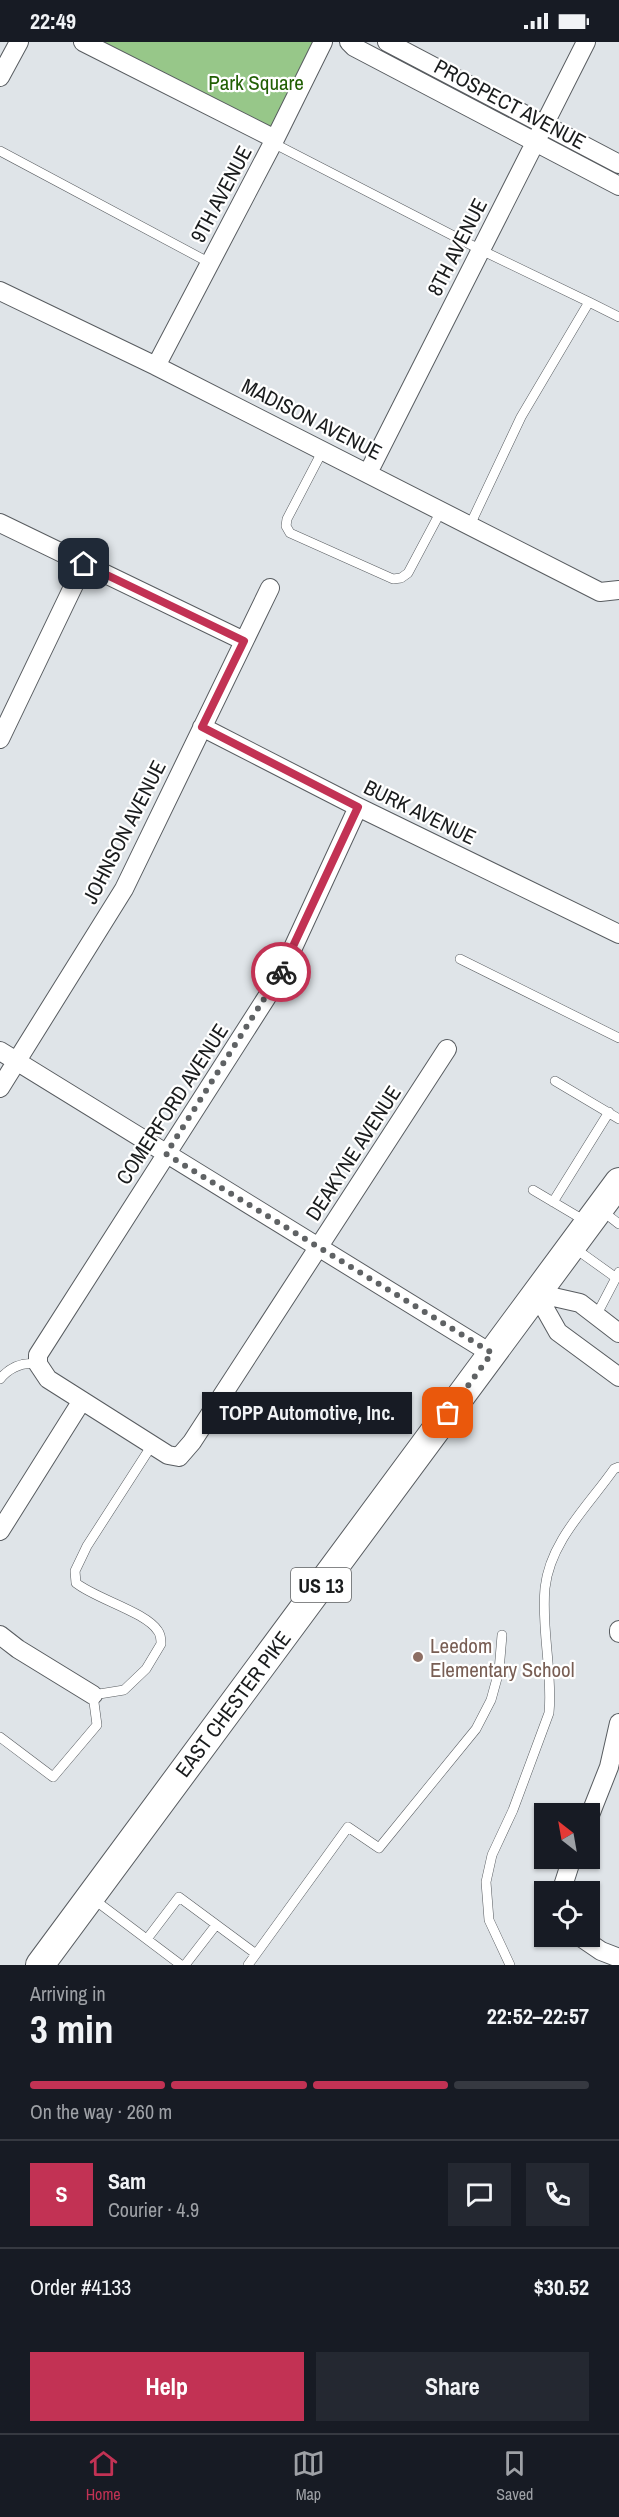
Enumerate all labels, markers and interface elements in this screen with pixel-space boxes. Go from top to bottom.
text: 22:49 [30,6,76,36]
street label: PROSPECT AVENUE [429,52,591,156]
park label: Park Square [208,68,304,97]
street label: 9TH AVENUE [183,140,259,248]
street label: 8TH AVENUE [420,193,494,301]
street label: MADISON AVENUE [237,371,387,467]
pin [58,538,109,589]
icon: home [67,547,100,580]
street label: JOHNSON AVENUE [75,755,173,909]
street label: BURK AVENUE [359,772,481,852]
courier [251,942,311,1002]
icon: bike [265,956,298,989]
street label: COMERFORD AVENUE [109,1018,235,1190]
street label: DEAKYNE AVENUE [298,1080,408,1226]
pin [422,1387,473,1438]
callout: TOPP Automotive, Inc. [202,1392,412,1434]
icon: bag [431,1396,464,1429]
text: TOPP Automotive, Inc. [219,1399,395,1426]
road number: US 13 [291,1568,351,1602]
street label: EAST CHESTER PIKE [169,1625,297,1783]
place label: Leedom Elementary School [430,1631,575,1684]
marker: Leedom Elementary School [411,1650,425,1664]
north arrow [534,1803,600,1869]
map controls [534,1803,600,1947]
button: locate [534,1881,600,1947]
text: Arriving in [30,1980,106,2007]
text: 22:52–22:57 [487,2001,589,2031]
text: 3 min [30,2003,114,2055]
text: On the way · 260 m [30,2098,172,2125]
button: chat [448,2163,511,2226]
button: phone [526,2163,589,2226]
text: Sam [108,2166,146,2196]
text: S [55,2179,68,2209]
text: Courier · 4.9 [108,2196,199,2223]
text: Order #4133 [30,2272,131,2302]
text: $30.52 [534,2272,589,2302]
button: Help [30,2352,304,2421]
button: Share [316,2352,589,2421]
tab: Home [86,2447,121,2505]
tab: Map [292,2447,325,2505]
tab: Saved [496,2447,533,2505]

